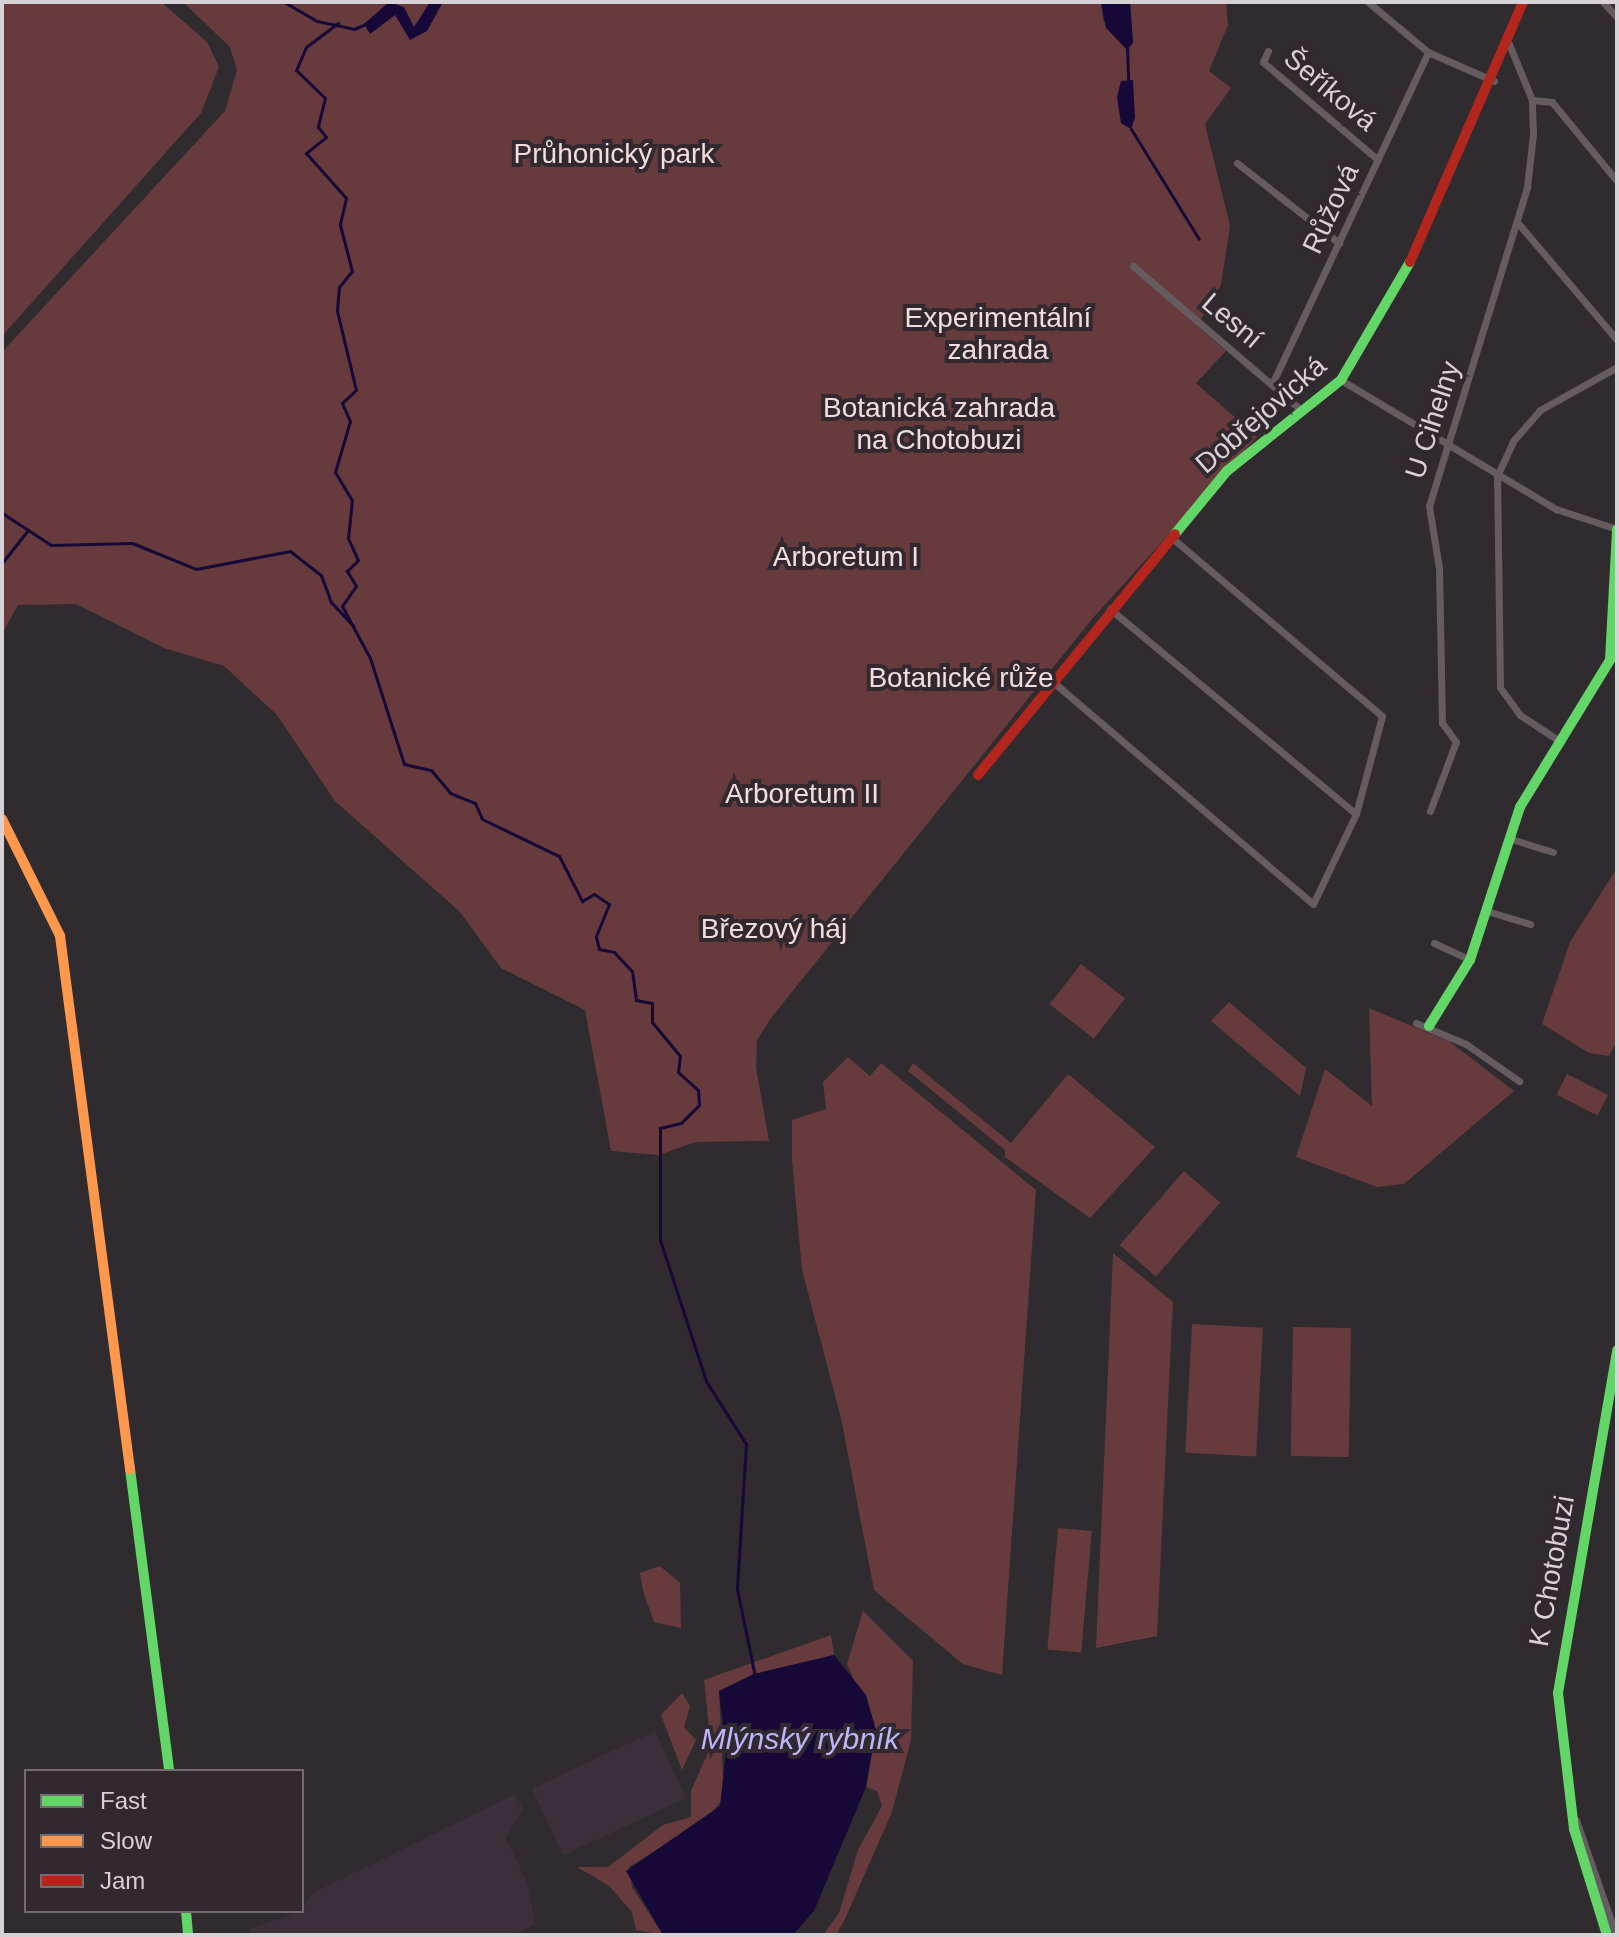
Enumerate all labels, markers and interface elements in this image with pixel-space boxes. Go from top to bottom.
street label: Šeříková [1277,42,1383,138]
park label: Průhonický park [514,137,714,171]
street label: Růžová [1296,159,1366,259]
street label: Lesní [1195,286,1269,356]
park label: Experimentální zahrada [905,301,1091,367]
street label: Dobřejovická [1189,349,1333,481]
street label: U Cihelny [1398,357,1468,483]
park label: Botanická zahrada na Chotobuzi [823,391,1055,457]
park label: Arboretum I [773,540,919,574]
park label: Botanické růže [868,661,1054,695]
park label: Arboretum II [725,777,879,811]
park label: Březový háj [701,912,847,946]
street label: K Chotobuzi [1522,1493,1582,1649]
water label: Mlýnský rybník [701,1721,899,1757]
legend [24,1769,304,1913]
text: Fast [100,1787,147,1814]
text: Slow [100,1827,152,1854]
text: Jam [100,1867,145,1894]

